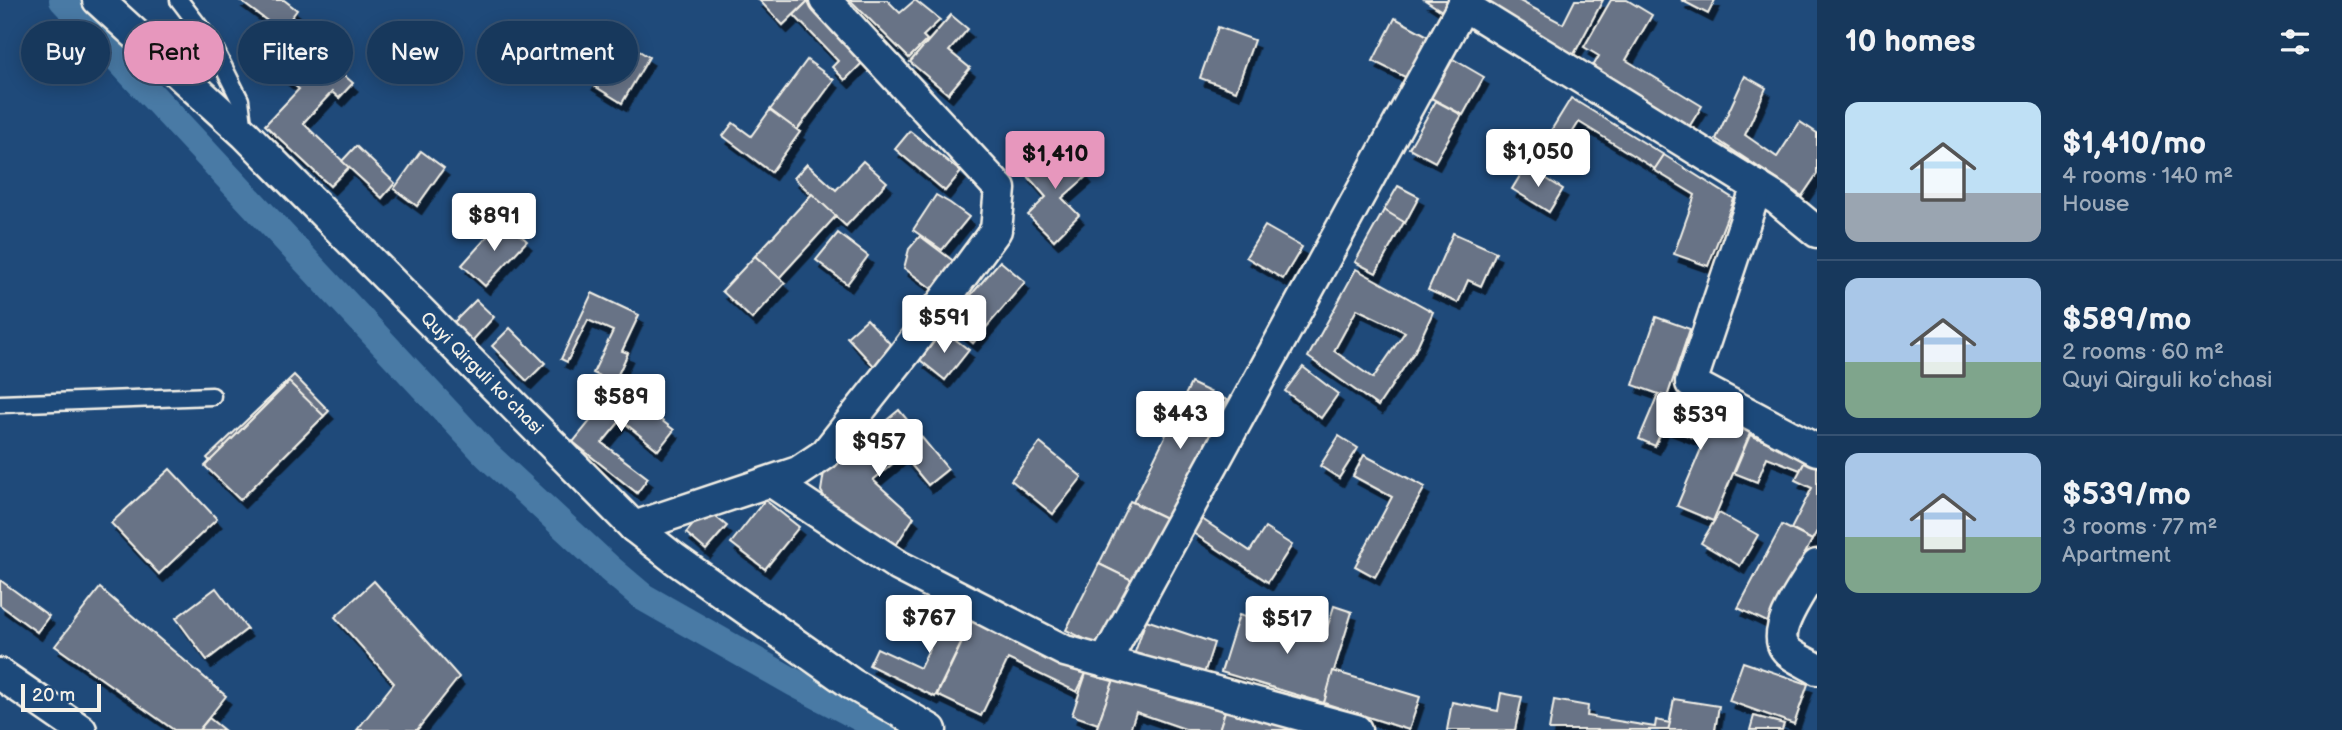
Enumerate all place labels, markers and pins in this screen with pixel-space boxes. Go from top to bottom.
pin: $1,050 [1481,130,1595,189]
pin: $1,410 [998,132,1112,191]
pin: $891 [453,194,535,253]
pin: $591 [903,296,985,355]
pin: $589 [580,374,662,434]
pin: $443 [1139,392,1221,451]
pin: $539 [1659,392,1741,452]
pin: $957 [838,420,920,479]
pin: $767 [888,596,970,655]
pin: $517 [1246,596,1328,656]

